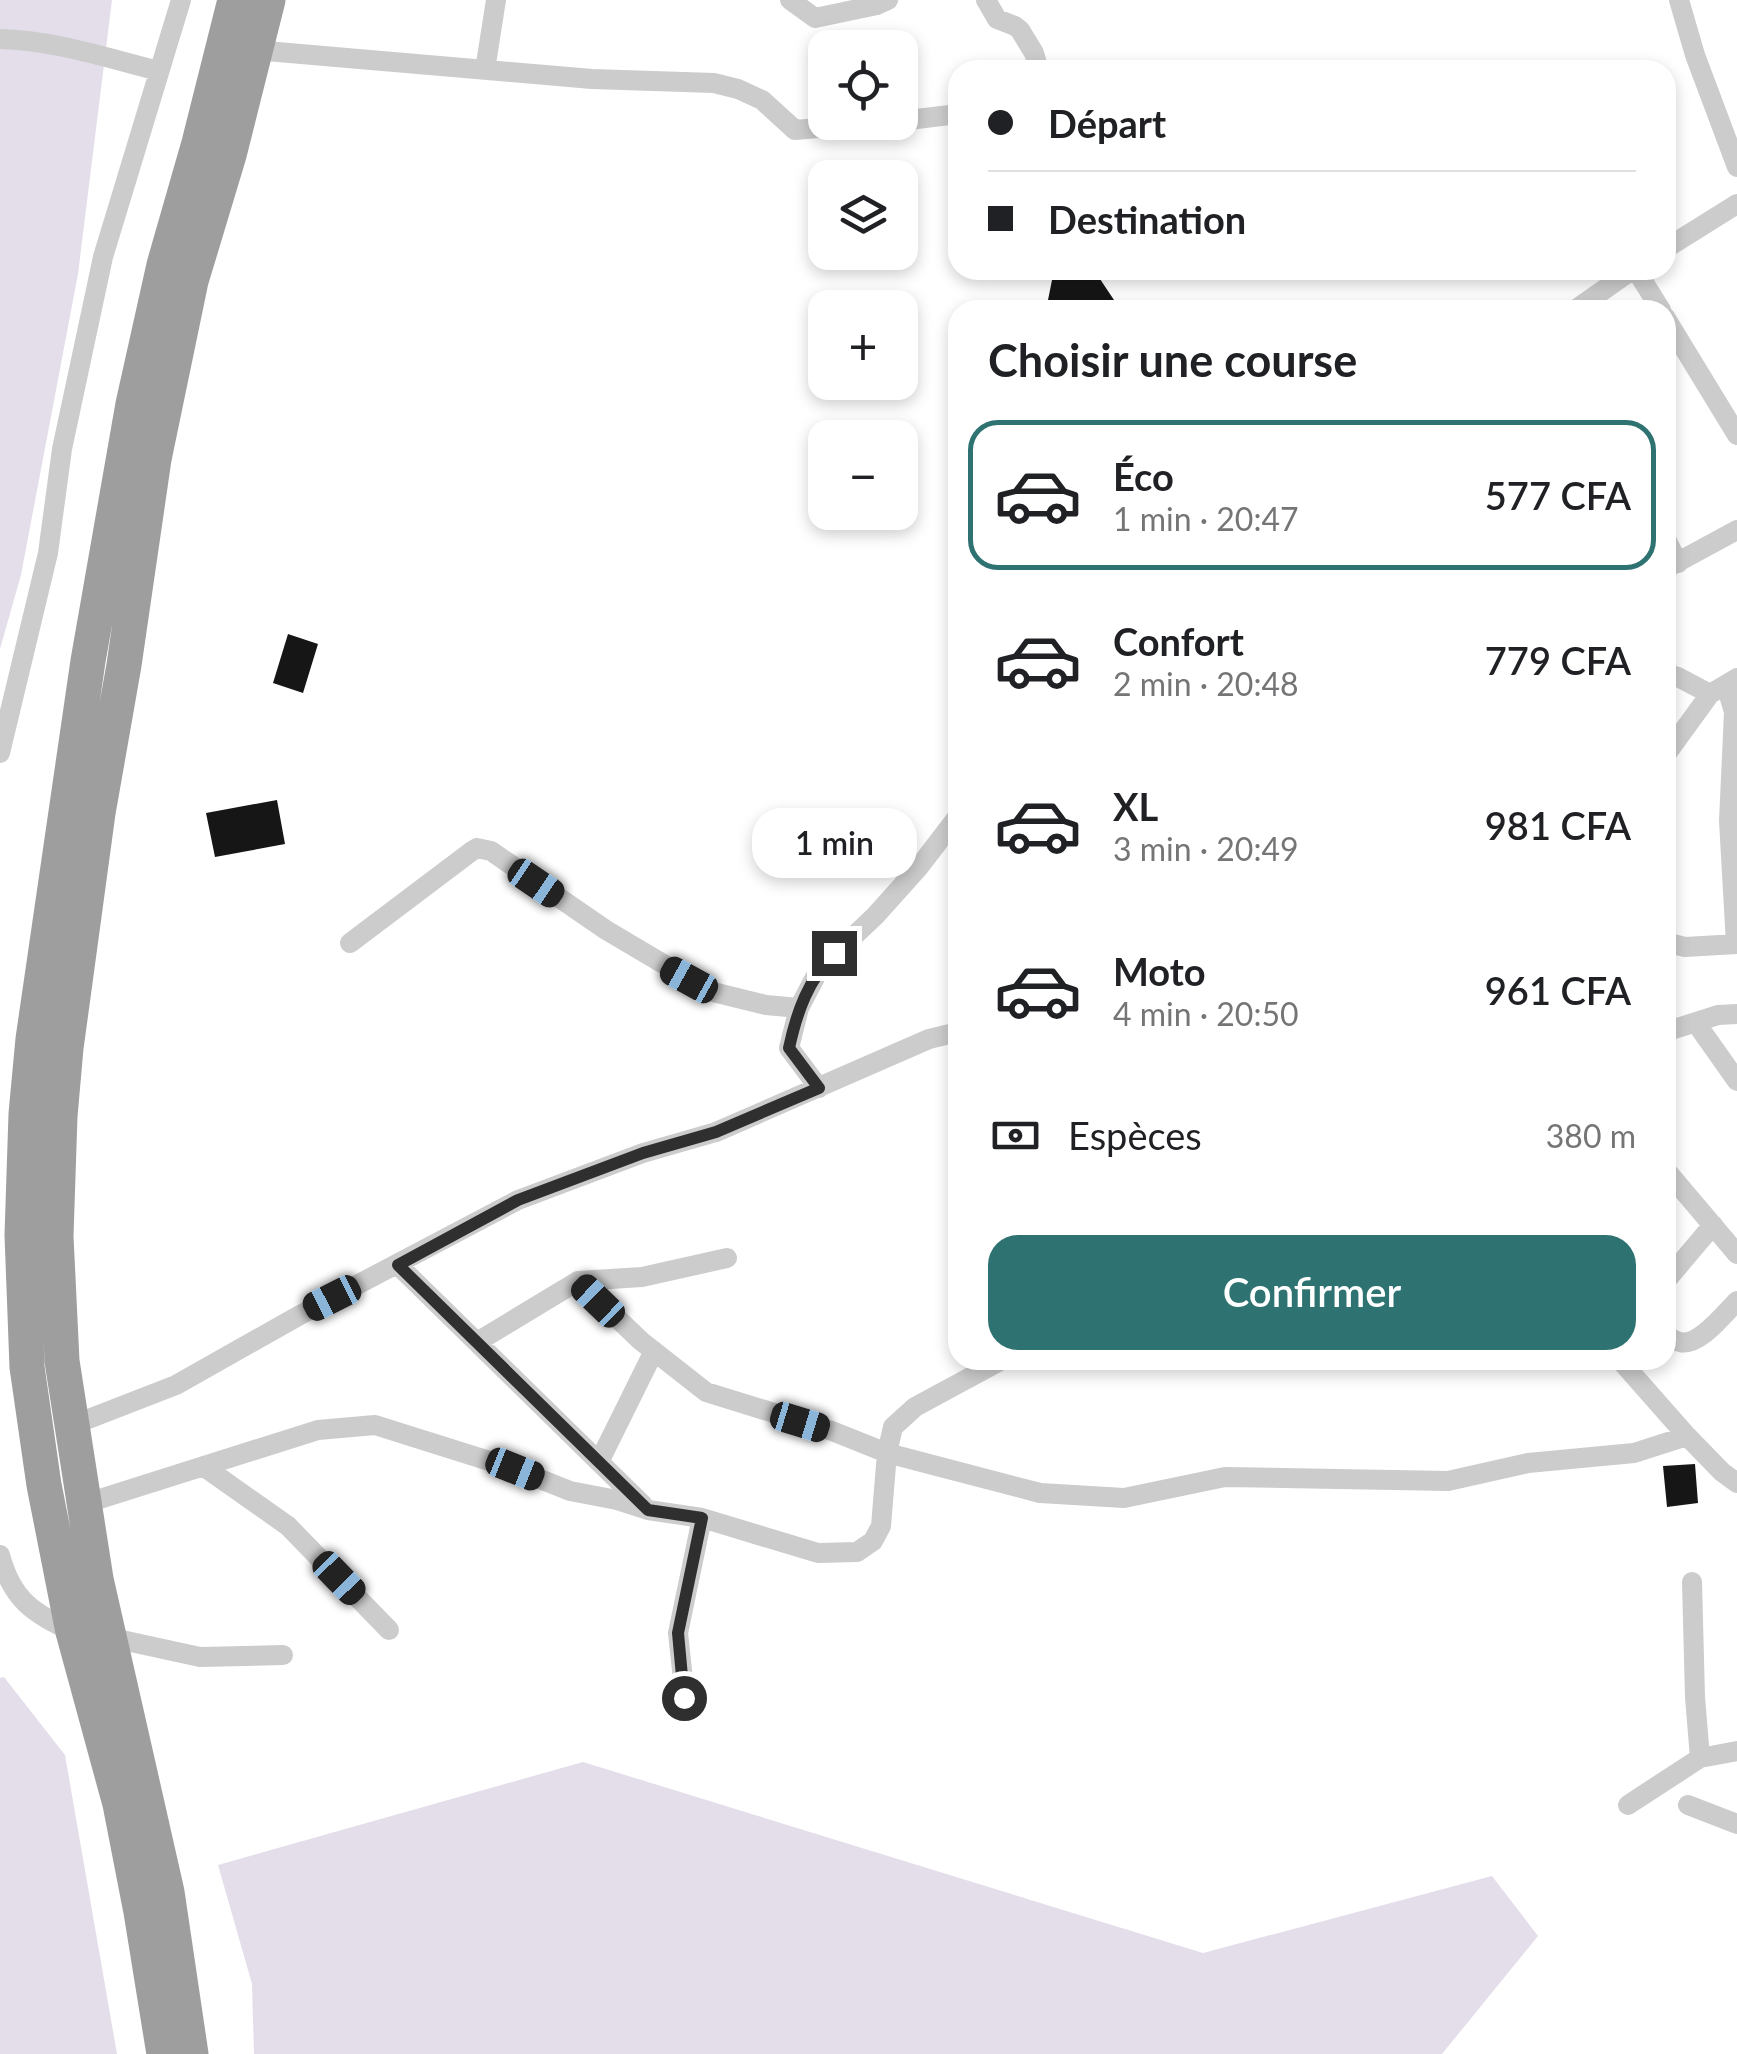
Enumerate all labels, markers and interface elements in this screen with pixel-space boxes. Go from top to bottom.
map controls [808,30,918,530]
button: locate [808,30,918,140]
text: Départ [1048,100,1166,146]
button: layers [808,160,918,270]
text: Destination [1048,196,1246,242]
button: + [808,290,918,400]
text: Choisir une course [988,333,1357,387]
button: − [808,420,918,530]
icon: car [993,450,1083,540]
text: Éco [1113,453,1174,499]
text: 577 CFA [1485,472,1631,518]
text: 1 min · 20:47 [1113,499,1299,538]
icon: car [993,615,1083,705]
text: Confort [1113,618,1244,664]
text: 779 CFA [1485,637,1631,683]
text: 2 min · 20:48 [1113,664,1299,703]
icon: car [993,780,1083,870]
text: XL [1113,783,1158,829]
text: 981 CFA [1485,802,1631,848]
callout: 1 min [752,808,916,878]
text: 1 min [795,823,874,862]
text: 3 min · 20:49 [1113,829,1299,868]
car [503,854,569,912]
route end [812,931,857,976]
icon: car [993,945,1083,1035]
text: Moto [1113,948,1206,994]
car [655,952,723,1008]
text: 961 CFA [1485,967,1631,1013]
text: 4 min · 20:50 [1113,994,1299,1033]
icon: cash [988,1108,1043,1163]
text: Espèces [1068,1112,1202,1158]
text: 380 m [1546,1116,1636,1155]
button: Confirmer [988,1235,1636,1350]
car [566,1269,630,1333]
car [298,1271,366,1325]
car [767,1399,833,1445]
car [482,1444,548,1494]
car [307,1546,371,1610]
route start [662,1676,707,1721]

